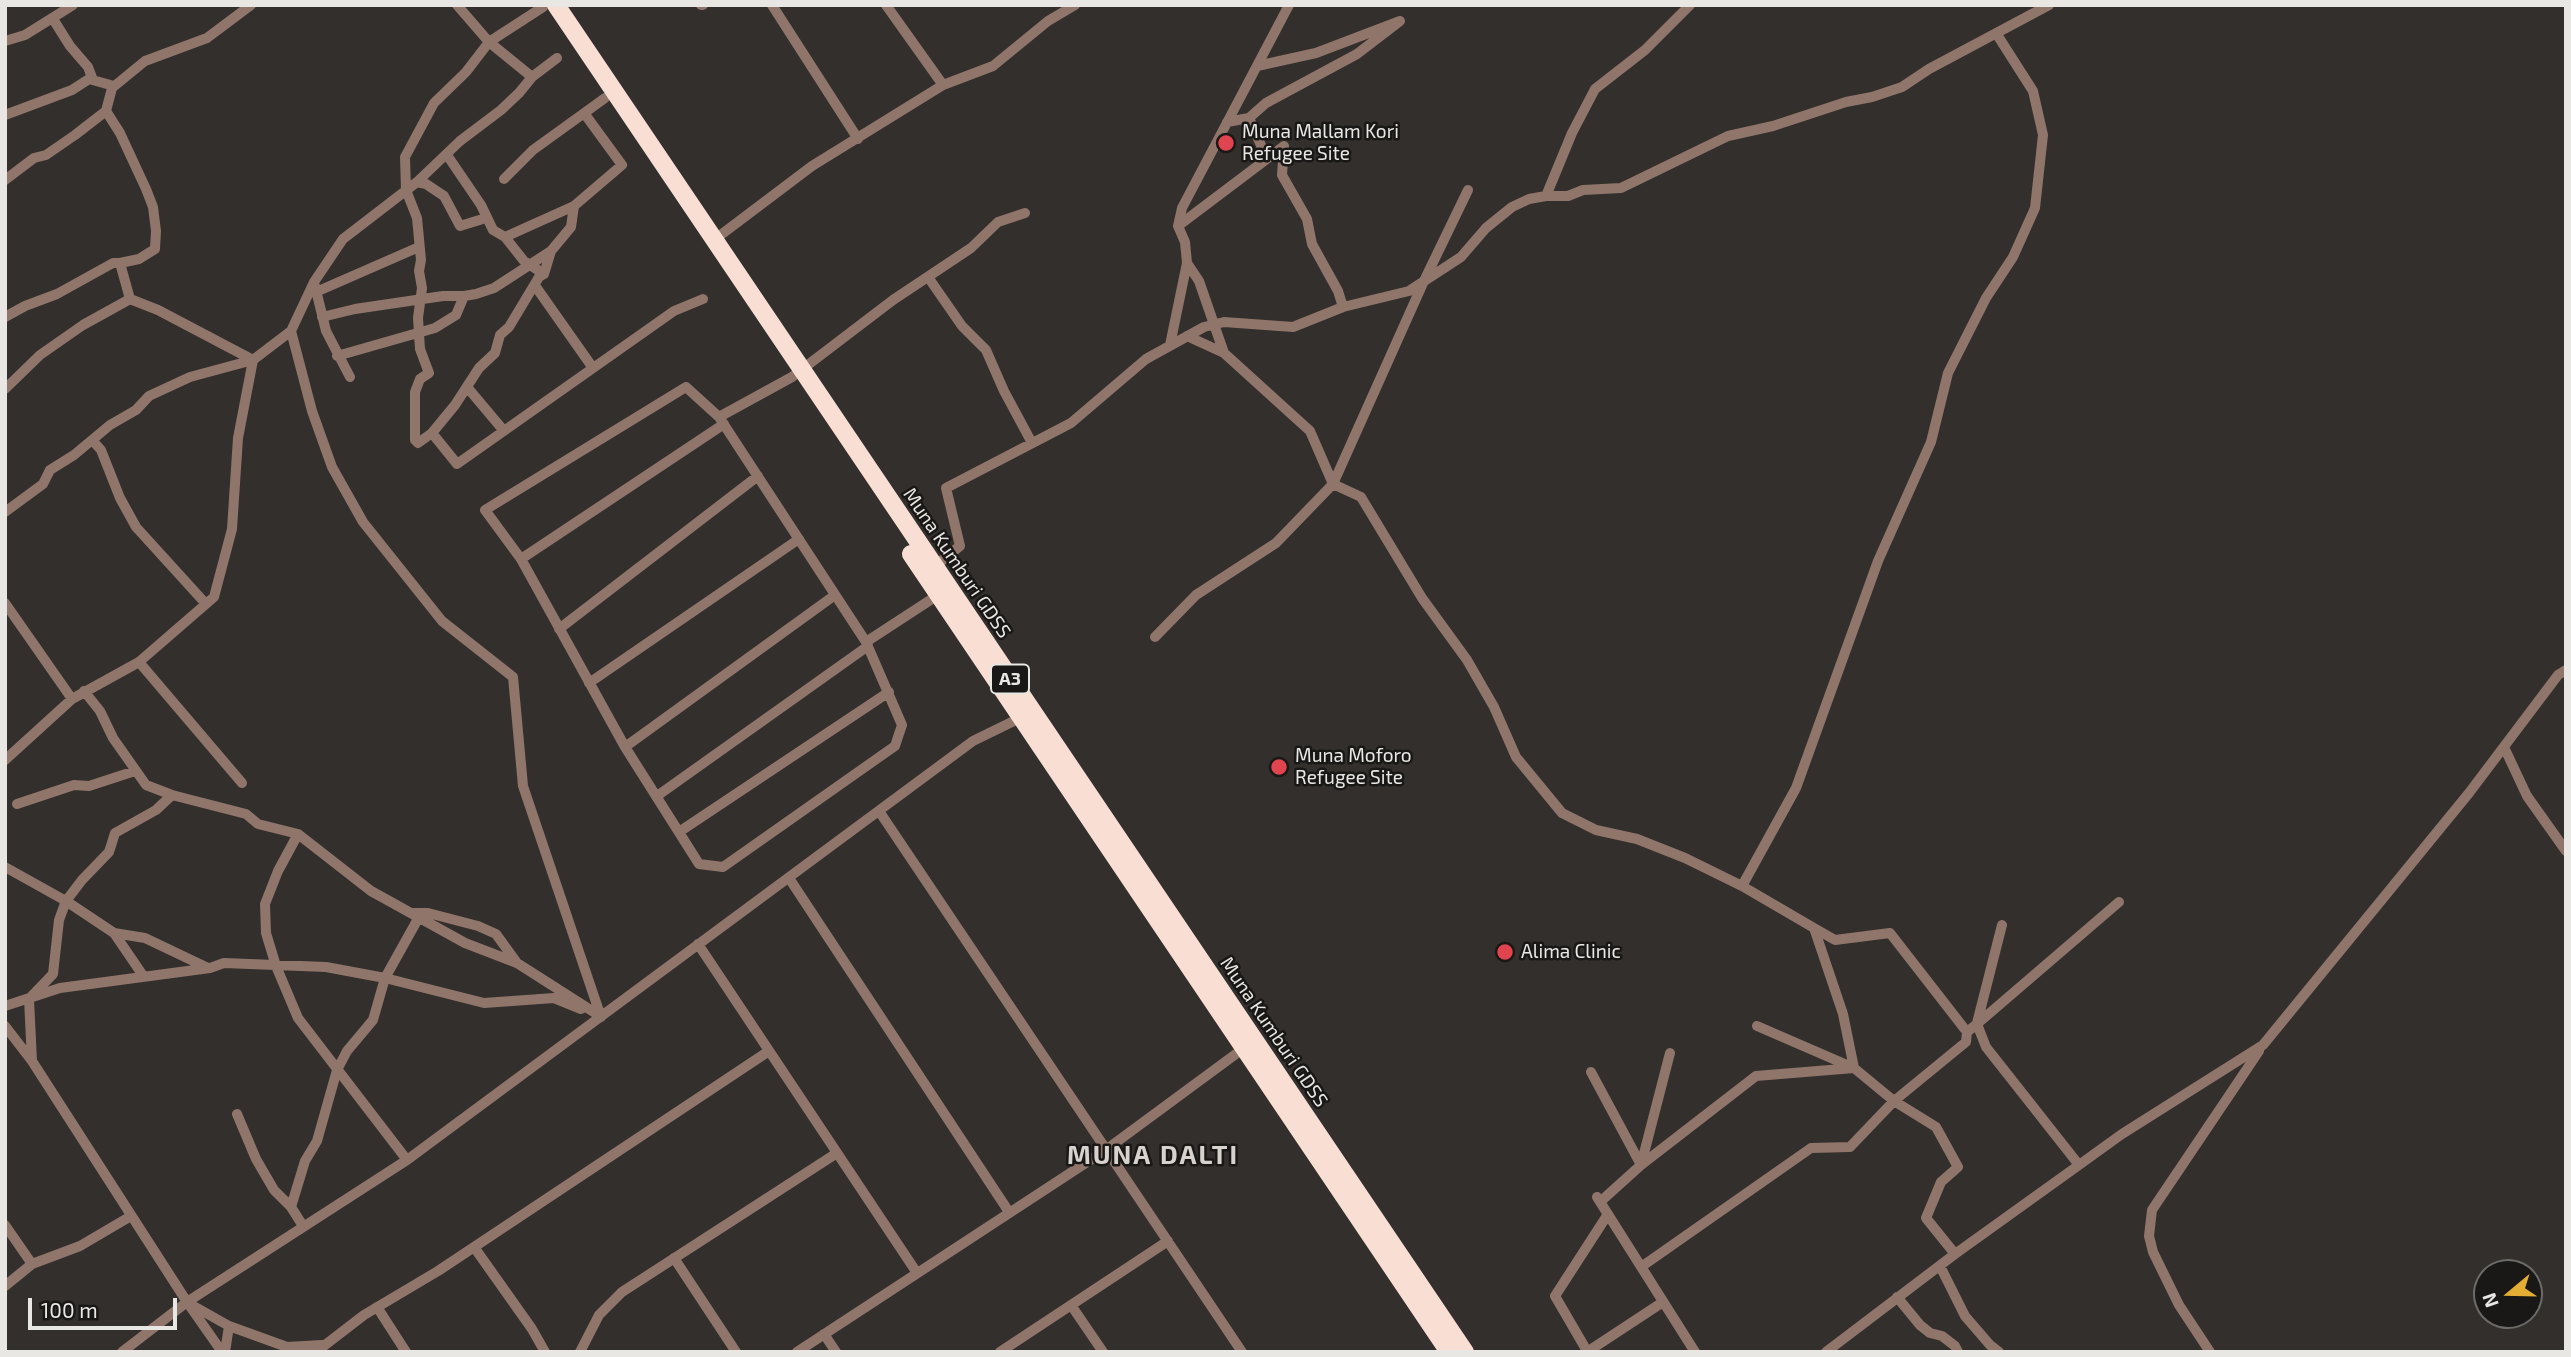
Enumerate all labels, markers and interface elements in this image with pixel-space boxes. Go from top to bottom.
place label: Muna Mallam Kori Refugee Site [1242,121,1399,165]
marker: Muna Mallam Kori Refugee Site [1216,133,1236,153]
street label: Muna Kumburi GDSS [898,484,1016,642]
road number: A3 [991,664,1029,694]
place label: Muna Moforo Refugee Site [1295,745,1412,789]
marker: Muna Moforo Refugee Site [1269,757,1289,777]
place label: Alima Clinic [1521,941,1621,963]
marker: Alima Clinic [1495,942,1515,962]
street label: Muna Kumburi GDSS [1215,953,1333,1111]
district label: MUNA DALTI [1068,1139,1238,1171]
north arrow [2473,1259,2543,1329]
scale bar [32,1284,180,1328]
text: N [2476,1290,2503,1311]
text: 100 m [41,1297,98,1322]

